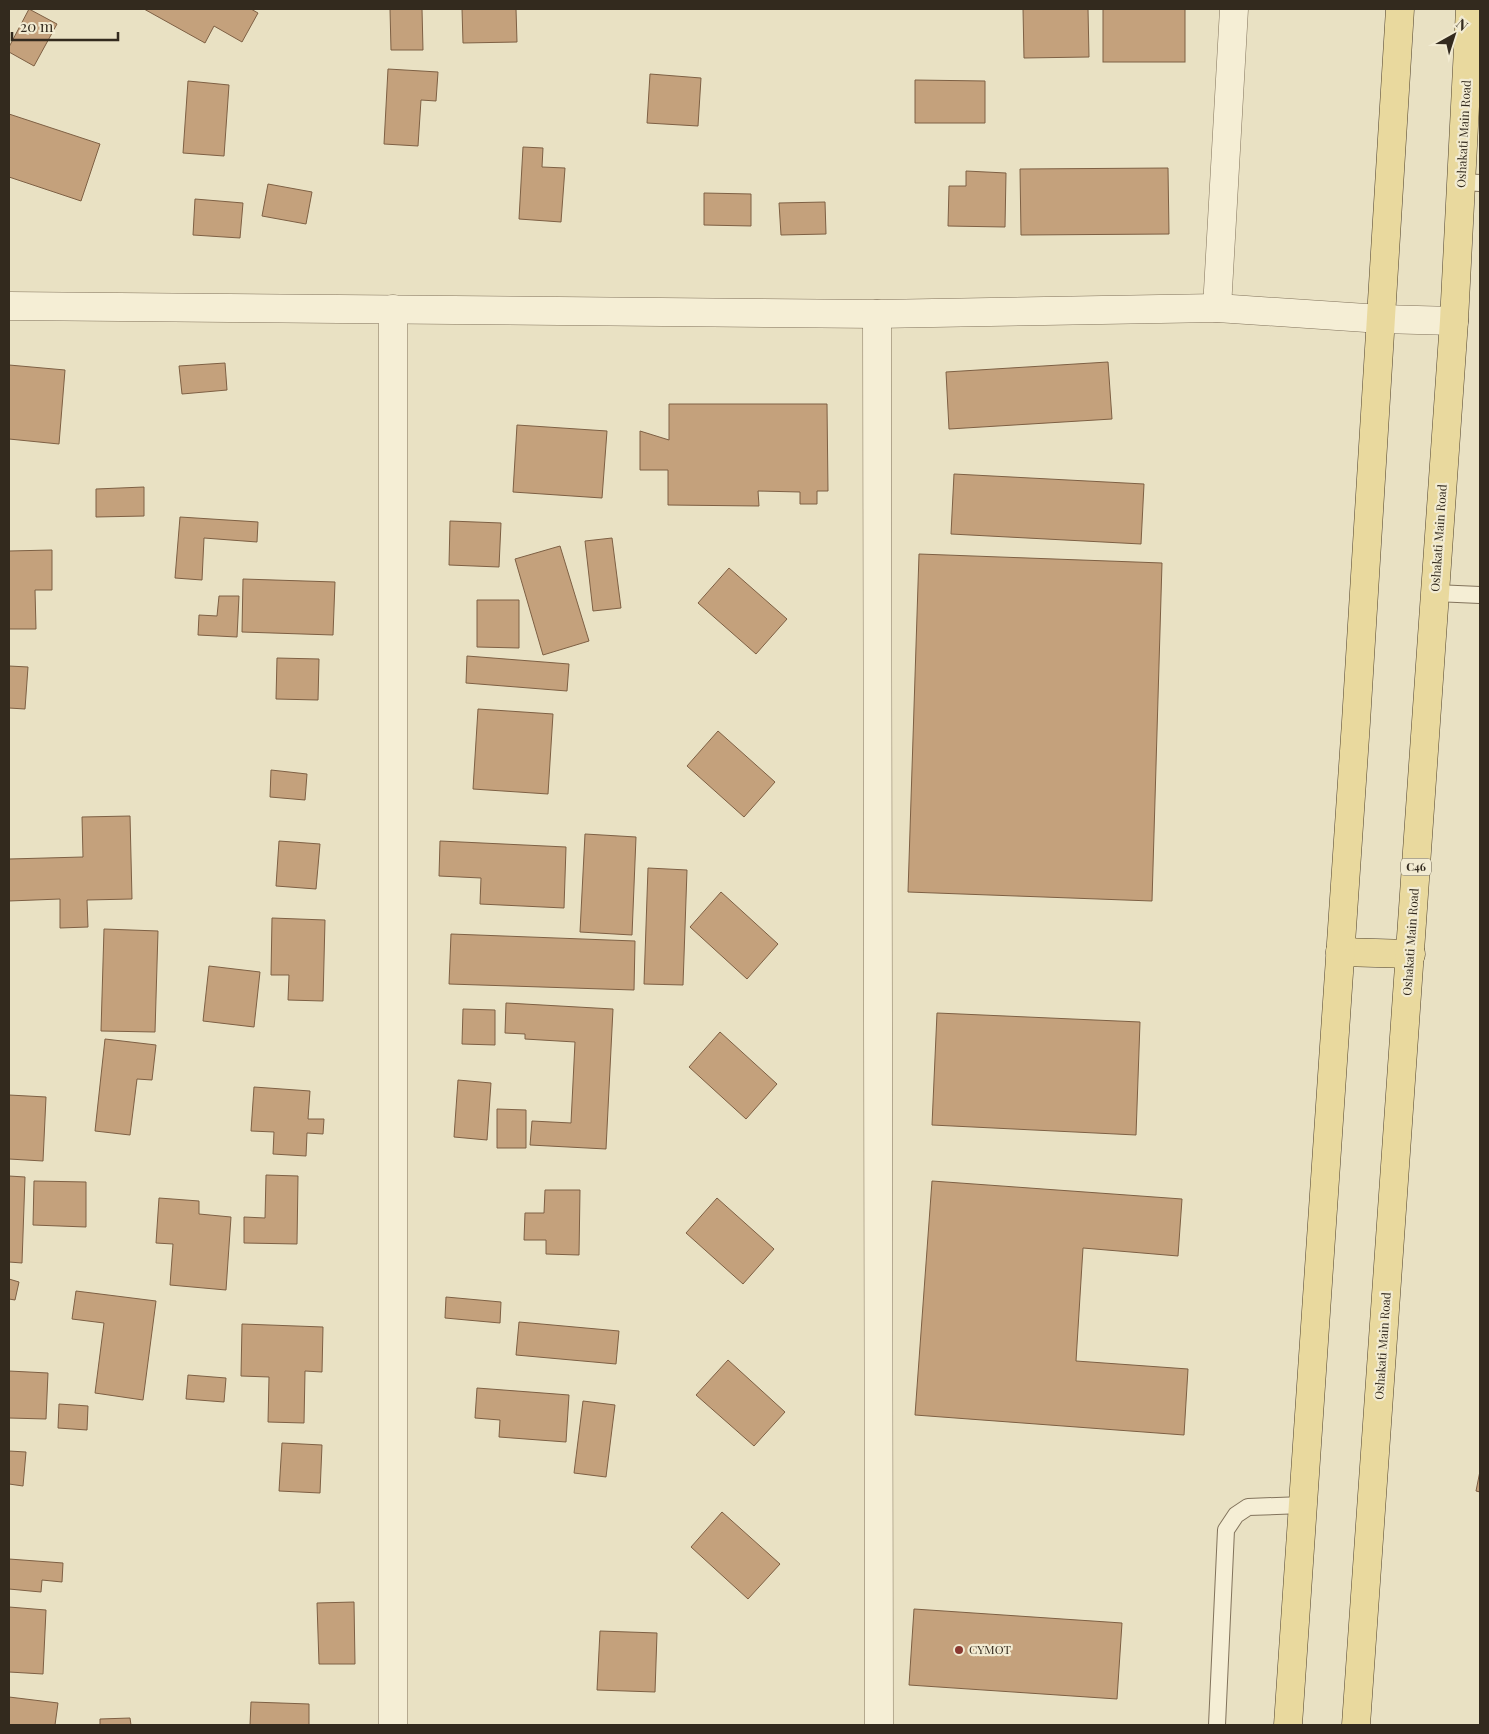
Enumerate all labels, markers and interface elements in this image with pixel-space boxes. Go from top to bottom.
scale bar [12,10,119,42]
north arrow [1429,10,1479,60]
text: N [1453,14,1472,35]
text: 20 m [20,16,54,36]
street label: Oshakati Main Road [1452,80,1474,188]
street label: Oshakati Main Road [1426,484,1450,592]
road number: C46 [1401,859,1431,876]
street label: Oshakati Main Road [1398,888,1422,996]
street label: Oshakati Main Road [1370,1292,1394,1400]
place label: CYMOT [969,1641,1012,1657]
marker: CYMOT [953,1644,965,1656]

